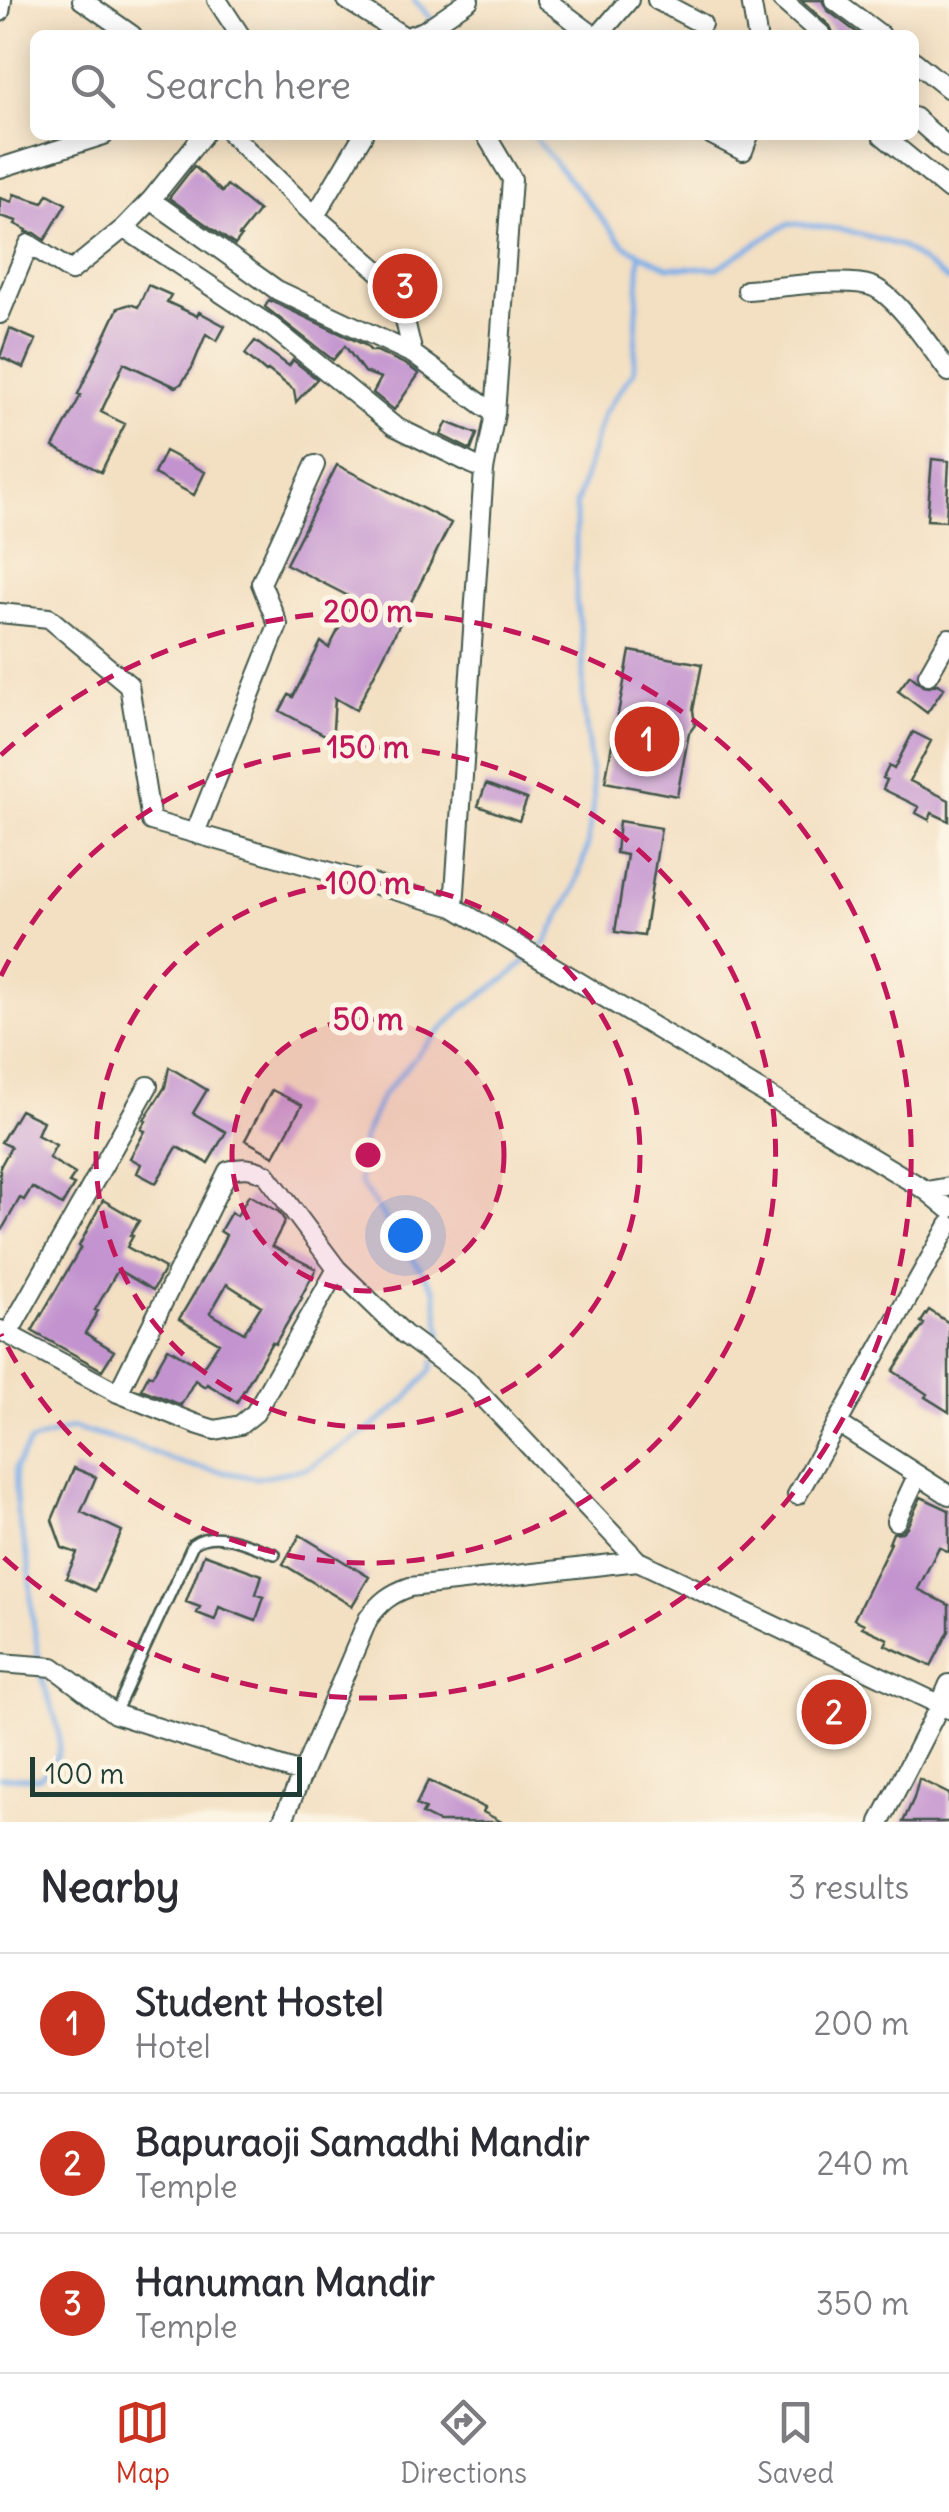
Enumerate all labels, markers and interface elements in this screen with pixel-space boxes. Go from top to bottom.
search box [30,30,919,140]
icon: search [65,58,120,113]
text: Search here [145,62,351,109]
pin: 3 [372,248,438,324]
text: 200 m [323,592,413,630]
pin: 1 [614,702,680,776]
text: 150 m [327,728,409,766]
text: 100 m [326,864,410,902]
text: 50 m [333,1000,403,1038]
centre of rings [350,1137,386,1173]
your location [380,1210,431,1261]
pin: 2 [802,1674,866,1750]
scale bar [30,1752,302,1796]
text: 100 m [45,1756,124,1792]
text: Nearby [40,1861,179,1913]
text: 3 results [788,1867,909,1908]
text: Student Hostel [135,1979,384,2026]
text: 1 [66,2003,79,2044]
text: 200 m [814,2003,909,2044]
text: Hotel [135,2026,211,2067]
text: Bapuraoji Samadhi Mandir [135,2119,590,2166]
text: 2 [64,2143,81,2184]
text: 240 m [817,2143,909,2184]
text: Temple [135,2166,237,2207]
text: Hanuman Mandir [135,2259,435,2306]
text: 3 [63,2283,82,2324]
text: 350 m [816,2283,909,2324]
text: Temple [135,2306,237,2347]
tab: Map [115,2395,170,2491]
tab: Directions [400,2395,527,2491]
tab: Saved [757,2395,834,2491]

